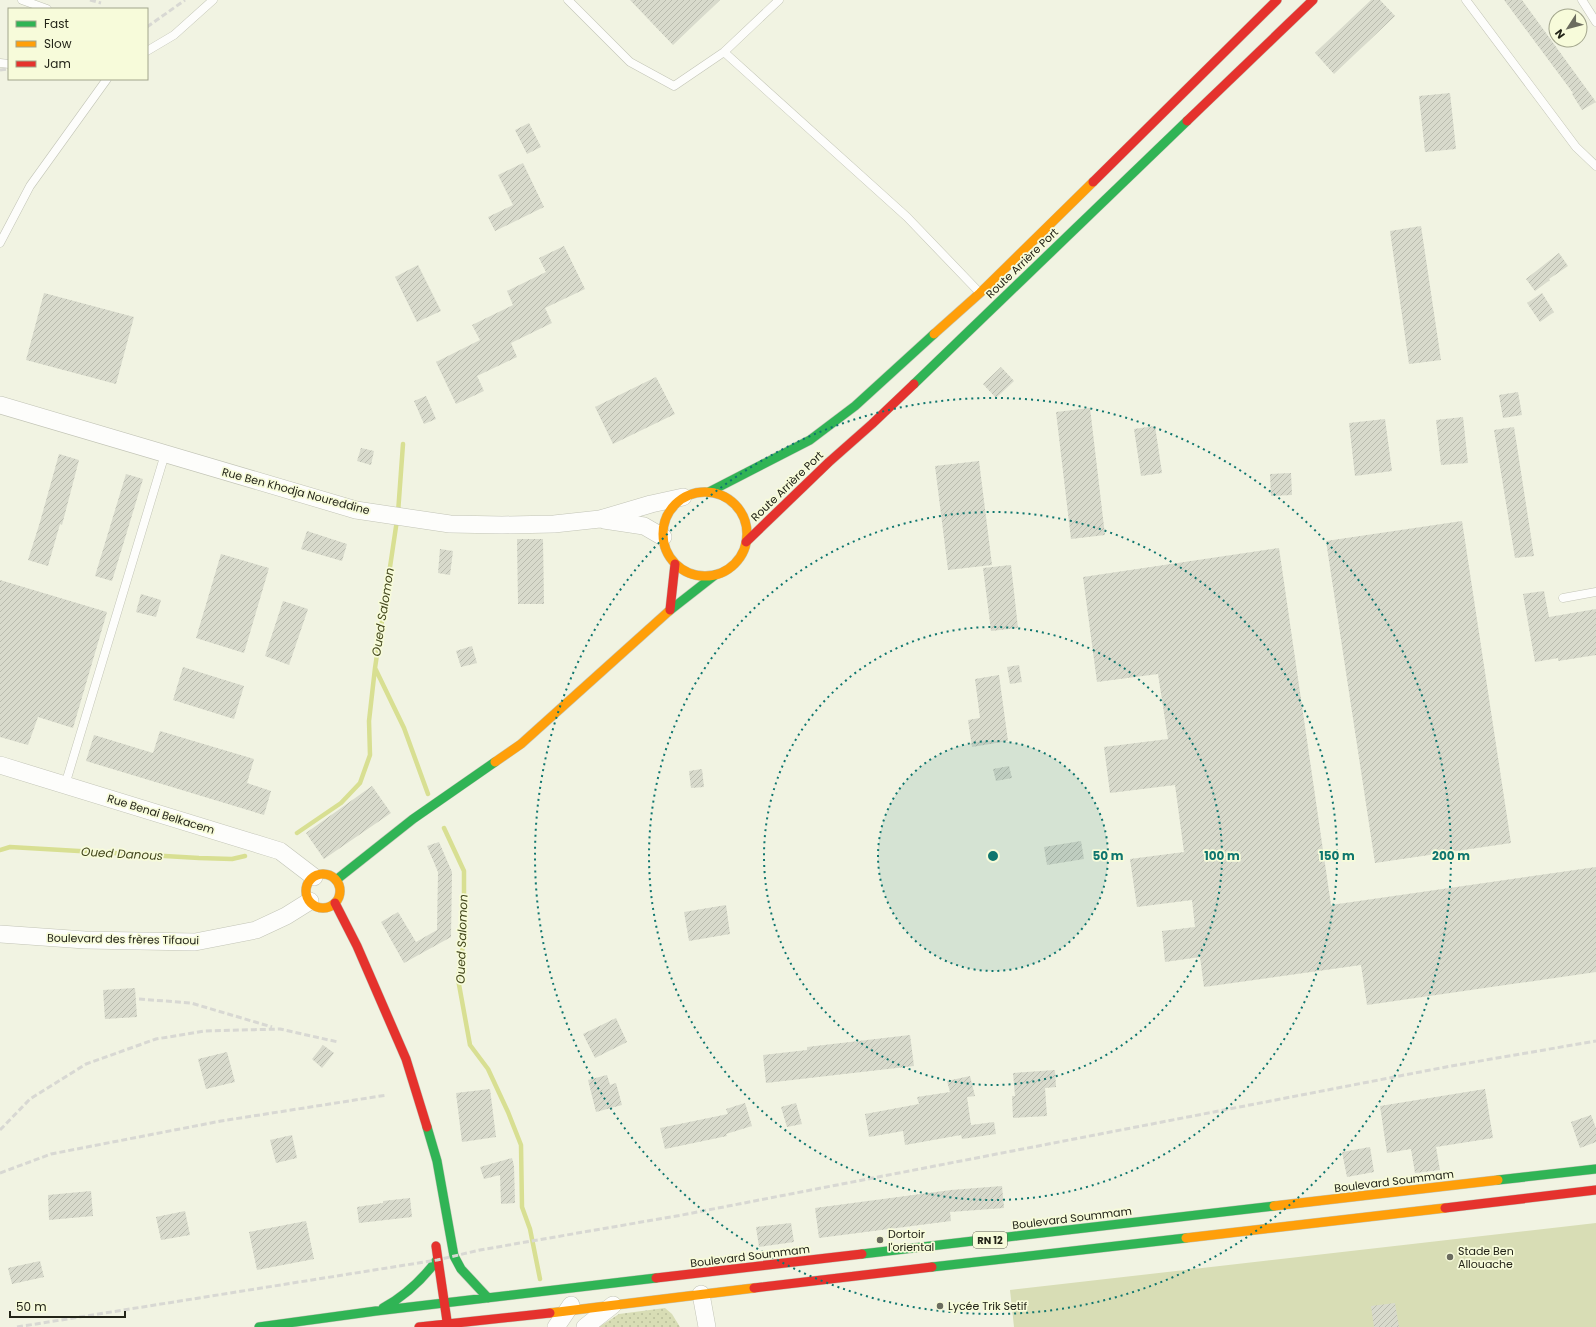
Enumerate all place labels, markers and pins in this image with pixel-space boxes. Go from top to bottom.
centre of rings [986,849,1000,863]
place label: Dortoir l'oriental [888,1226,934,1255]
marker: Dortoir l'oriental [875,1235,885,1245]
place label: Stade Ben Allouache [1458,1243,1514,1272]
marker: Stade Ben Allouache [1445,1252,1455,1262]
place label: Lycée Trik Setif [948,1298,1028,1314]
marker: Lycée Trik Setif [935,1301,945,1311]

